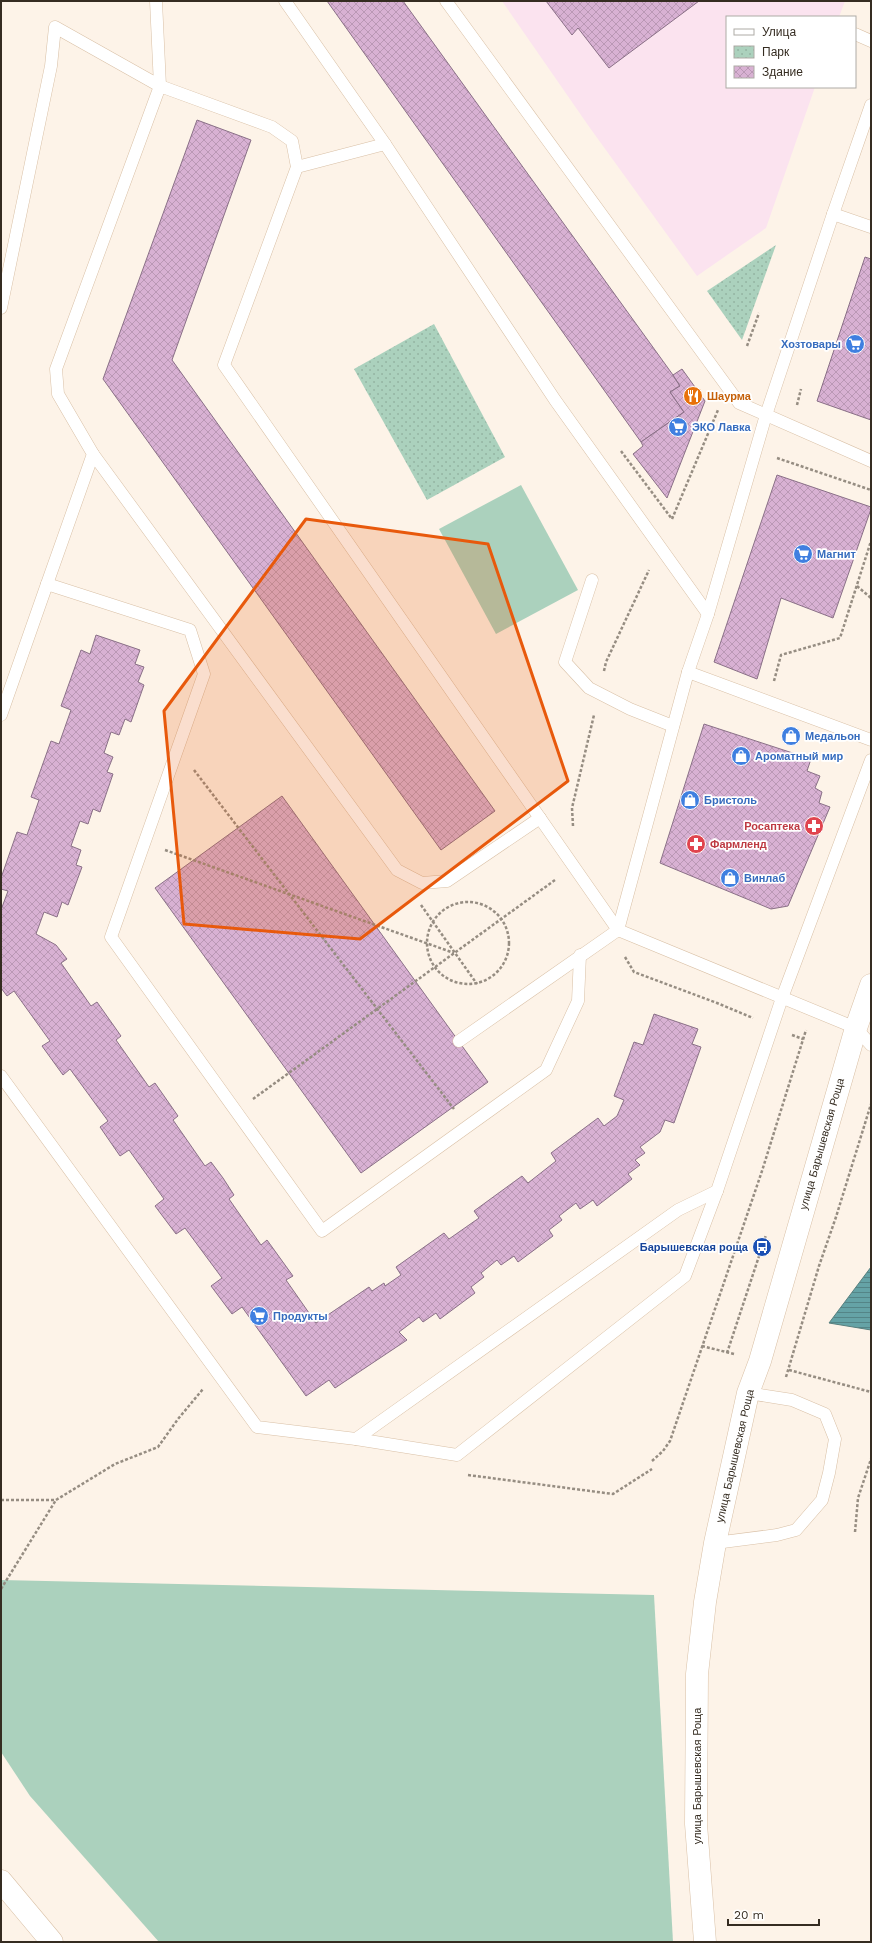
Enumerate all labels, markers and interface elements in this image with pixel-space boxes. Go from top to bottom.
legend [726,16,856,88]
text: Улица [762,25,796,39]
text: Парк [762,45,790,59]
text: Здание [762,65,803,79]
supermarket icon: Хозтовары [844,333,866,355]
place label: Хозтовары [781,338,841,351]
restaurant icon: Шаурма [682,385,704,407]
place label: Шаурма [707,390,752,403]
supermarket icon: ЭКО Лавка [667,416,689,438]
place label: ЭКО Лавка [692,421,752,434]
supermarket icon: Магнит [792,543,814,565]
place label: Магнит [817,548,856,561]
shop icon: Медальон [780,725,802,747]
place label: Медальон [805,730,861,743]
shop icon: Ароматный мир [730,745,752,767]
place label: Ароматный мир [755,750,844,763]
shop icon: Бристоль [679,789,701,811]
place label: Бристоль [704,794,757,807]
pharmacy icon: Росаптека [803,815,825,837]
place label: Росаптека [744,820,801,833]
pharmacy icon: Фармленд [685,833,707,855]
place label: Фармленд [710,838,767,851]
shop icon: Винлаб [719,867,741,889]
place label: Винлаб [744,872,785,885]
street label: улица Барышевская Роща [797,1076,847,1211]
bus stop icon: Барышевская роща [751,1236,773,1258]
place label: Барышевская роща [640,1241,749,1254]
supermarket icon: Продукты [248,1305,270,1327]
place label: Продукты [273,1310,328,1323]
street label: улица Барышевская Роща [713,1387,757,1524]
street label: улица Барышевская Роща [691,1707,704,1844]
scale bar [728,1901,819,1927]
text: 20 m [734,1908,764,1922]

